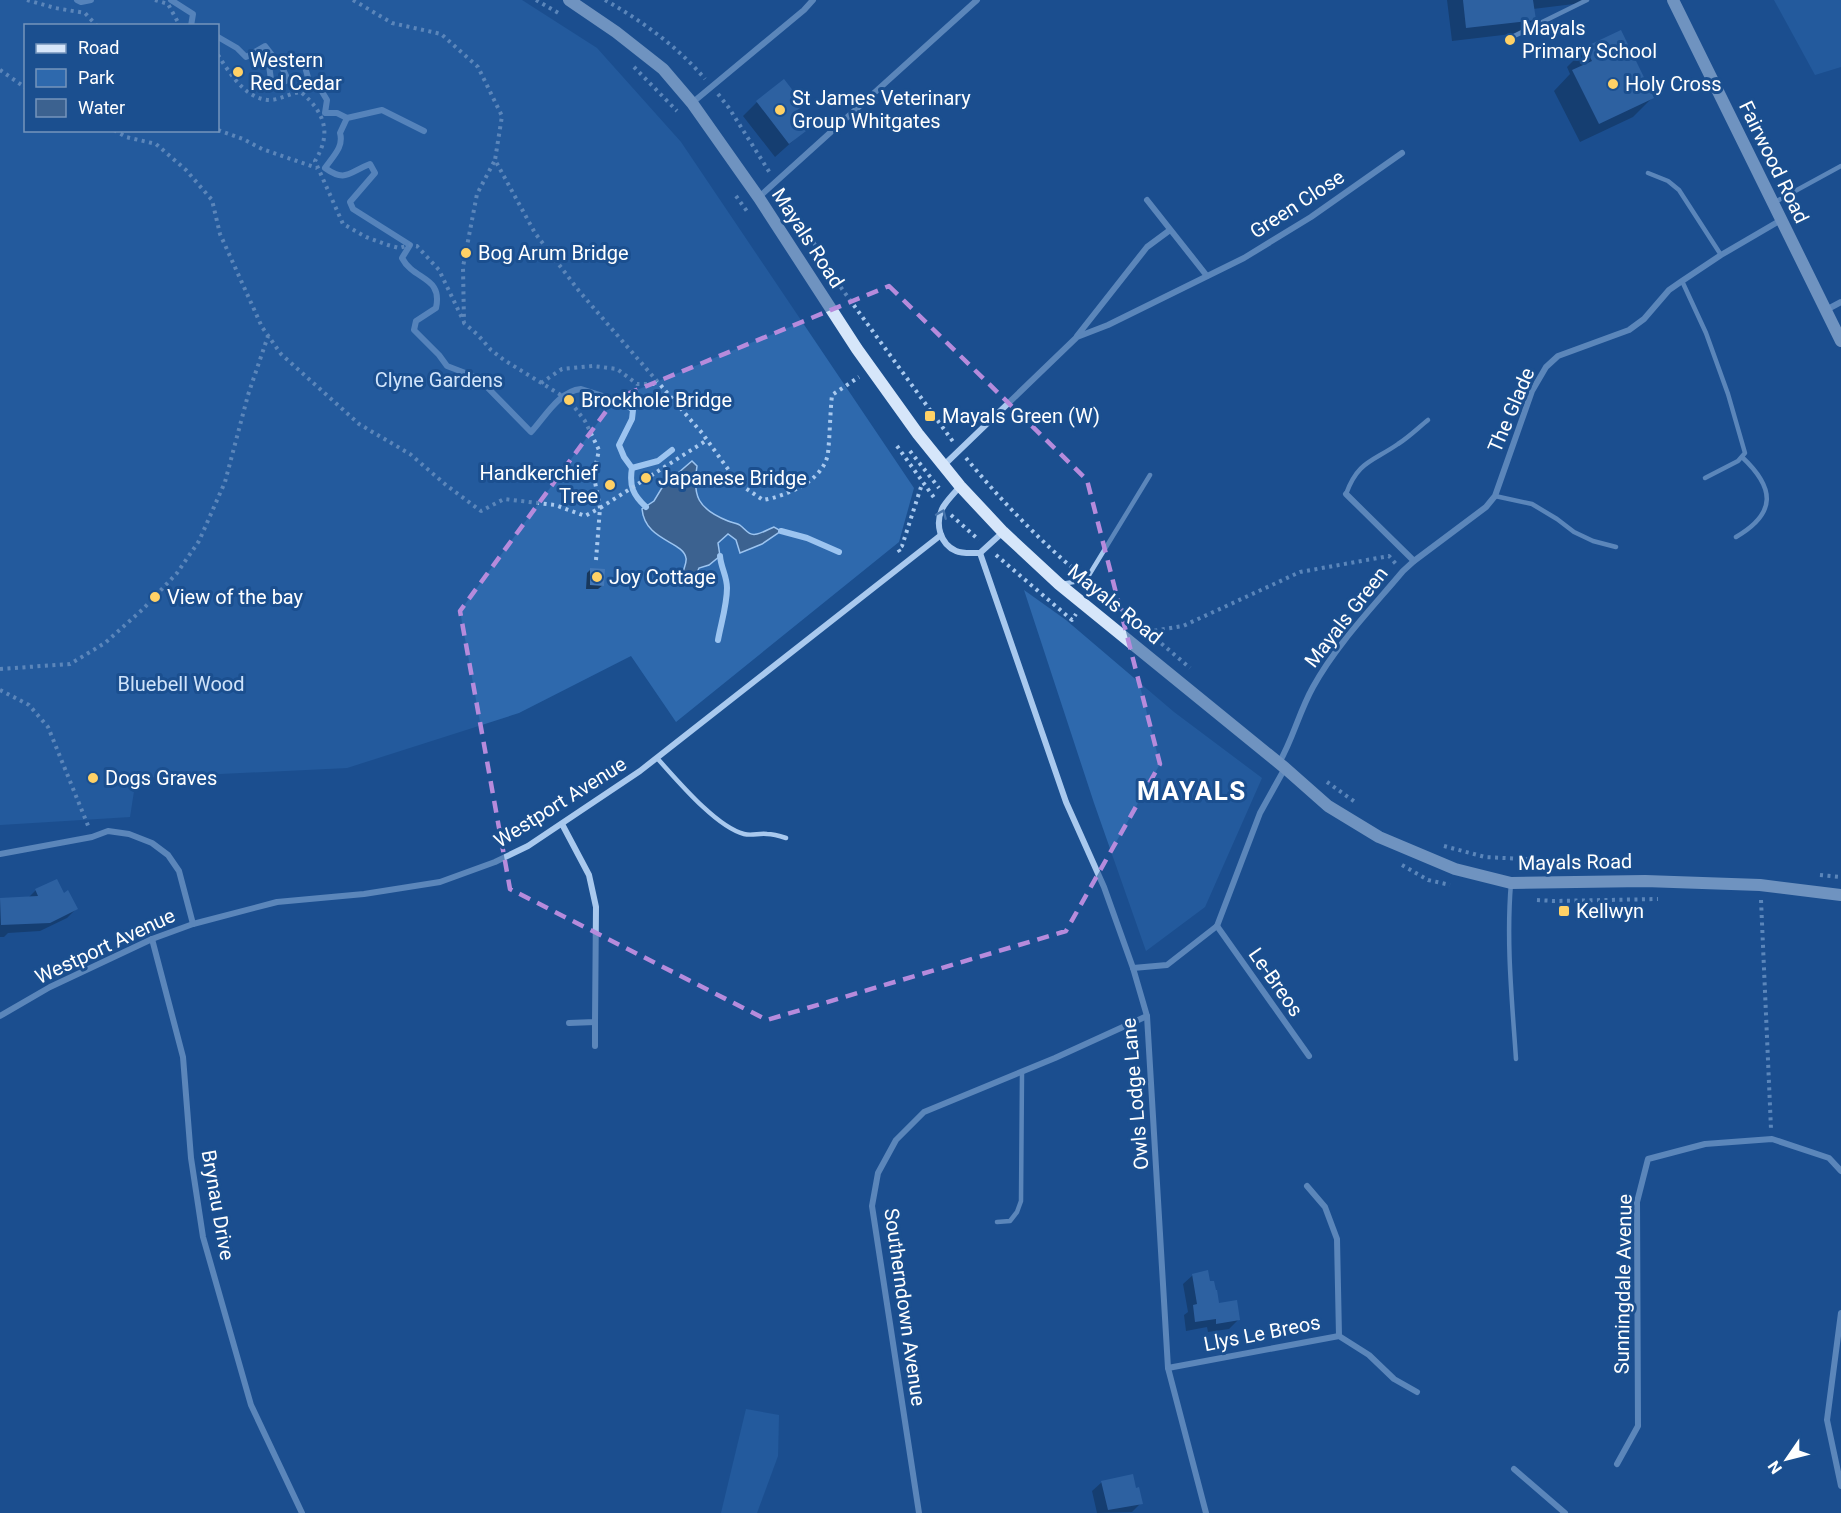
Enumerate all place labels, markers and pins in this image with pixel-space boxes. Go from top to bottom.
place label: Mayals Primary School [1522,16,1657,63]
marker: Mayals Primary School [1503,33,1517,47]
place label: Western Red Cedar [250,48,342,95]
marker: Western Red Cedar [231,65,245,79]
place label: Holy Cross [1625,72,1722,96]
marker: Holy Cross [1606,77,1620,91]
place label: St James Veterinary Group Whitgates [792,86,971,133]
marker: St James Veterinary Group Whitgates [773,103,787,117]
place label: Bog Arum Bridge [478,241,629,265]
marker: Bog Arum Bridge [459,246,473,260]
place label: Brockhole Bridge [581,388,732,412]
marker: Brockhole Bridge [562,393,576,407]
place label: Mayals Green (W) [942,404,1100,428]
marker: Mayals Green (W) [923,409,937,423]
place label: Handkerchief Tree [479,461,598,508]
place label: Japanese Bridge [658,466,807,490]
marker: Japanese Bridge [639,471,653,485]
marker: Handkerchief Tree [603,478,617,492]
place label: Joy Cottage [609,565,716,589]
marker: Joy Cottage [590,570,604,584]
place label: View of the bay [167,585,304,609]
marker: View of the bay [148,590,162,604]
place label: Dogs Graves [105,766,217,790]
marker: Dogs Graves [86,771,100,785]
place label: Kellwyn [1576,899,1644,923]
marker: Kellwyn [1557,904,1571,918]

